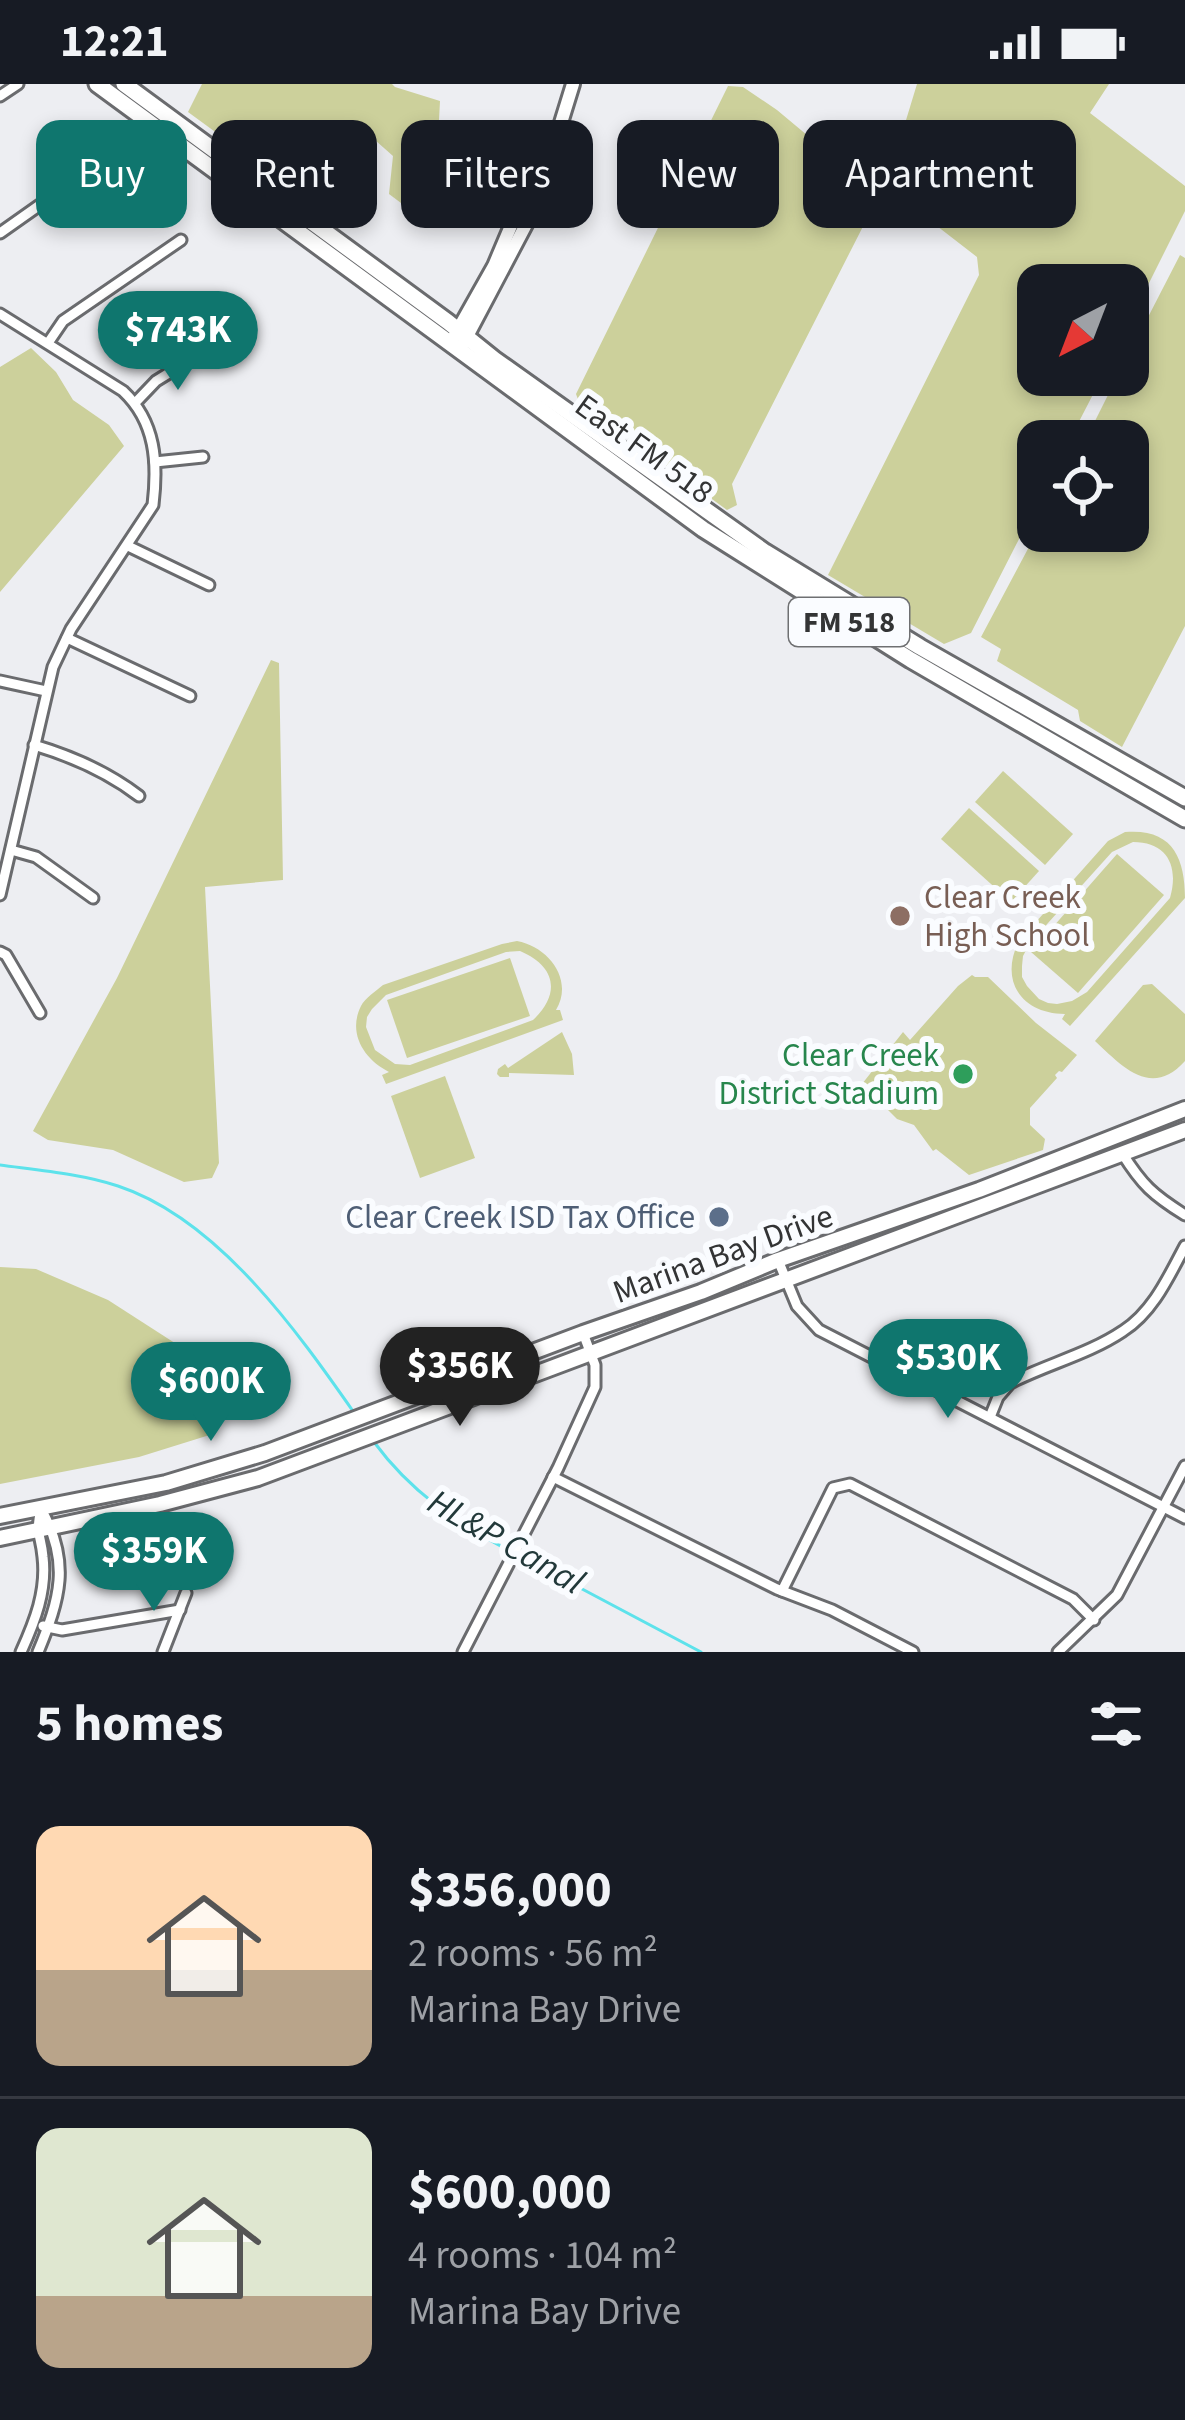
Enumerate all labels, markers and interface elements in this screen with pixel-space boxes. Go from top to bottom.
text: 12:21 [60,10,169,74]
chip: Buy [36,120,187,228]
chip: Rent [211,120,377,228]
chip: Filters [401,120,593,228]
chip: New [617,120,779,228]
chip: Apartment [803,120,1076,228]
north arrow [1017,264,1149,396]
map controls [1017,264,1149,552]
pin: $743K [94,291,262,393]
text: $743K [125,302,231,358]
street label: East FM 518 [565,383,723,515]
button: locate [1017,420,1149,552]
road number: FM 518 [789,598,909,646]
place label: Clear Creek High School [924,874,1090,959]
marker: Clear Creek High School [887,903,913,929]
place label: Clear Creek District Stadium [719,1032,940,1117]
marker: Clear Creek District Stadium [950,1061,976,1087]
street label: Marina Bay Drive [606,1192,840,1316]
place label: Clear Creek ISD Tax Office [345,1194,695,1241]
marker: Clear Creek ISD Tax Office [706,1204,732,1230]
pin: $530K [864,1319,1032,1421]
pin: $356K [376,1327,544,1429]
text: $530K [895,1330,1001,1386]
text: $356K [407,1338,513,1394]
pin: $600K [127,1342,295,1444]
text: $600K [158,1353,264,1409]
water label: HL&P Canal [418,1477,594,1607]
pin: $359K [70,1512,238,1614]
text: $359K [101,1523,207,1579]
text: 5 homes [36,1688,223,1760]
icon: filters [1083,1691,1149,1757]
text: $356,000 [408,1854,612,1926]
icon: home [132,1874,276,2018]
text: 2 rooms · 56 m² [408,1926,658,1982]
text: Marina Bay Drive [408,1982,681,2038]
text: $600,000 [408,2156,612,2228]
icon: home [132,2176,276,2320]
text: 4 rooms · 104 m² [408,2228,677,2284]
text: Marina Bay Drive [408,2284,681,2340]

